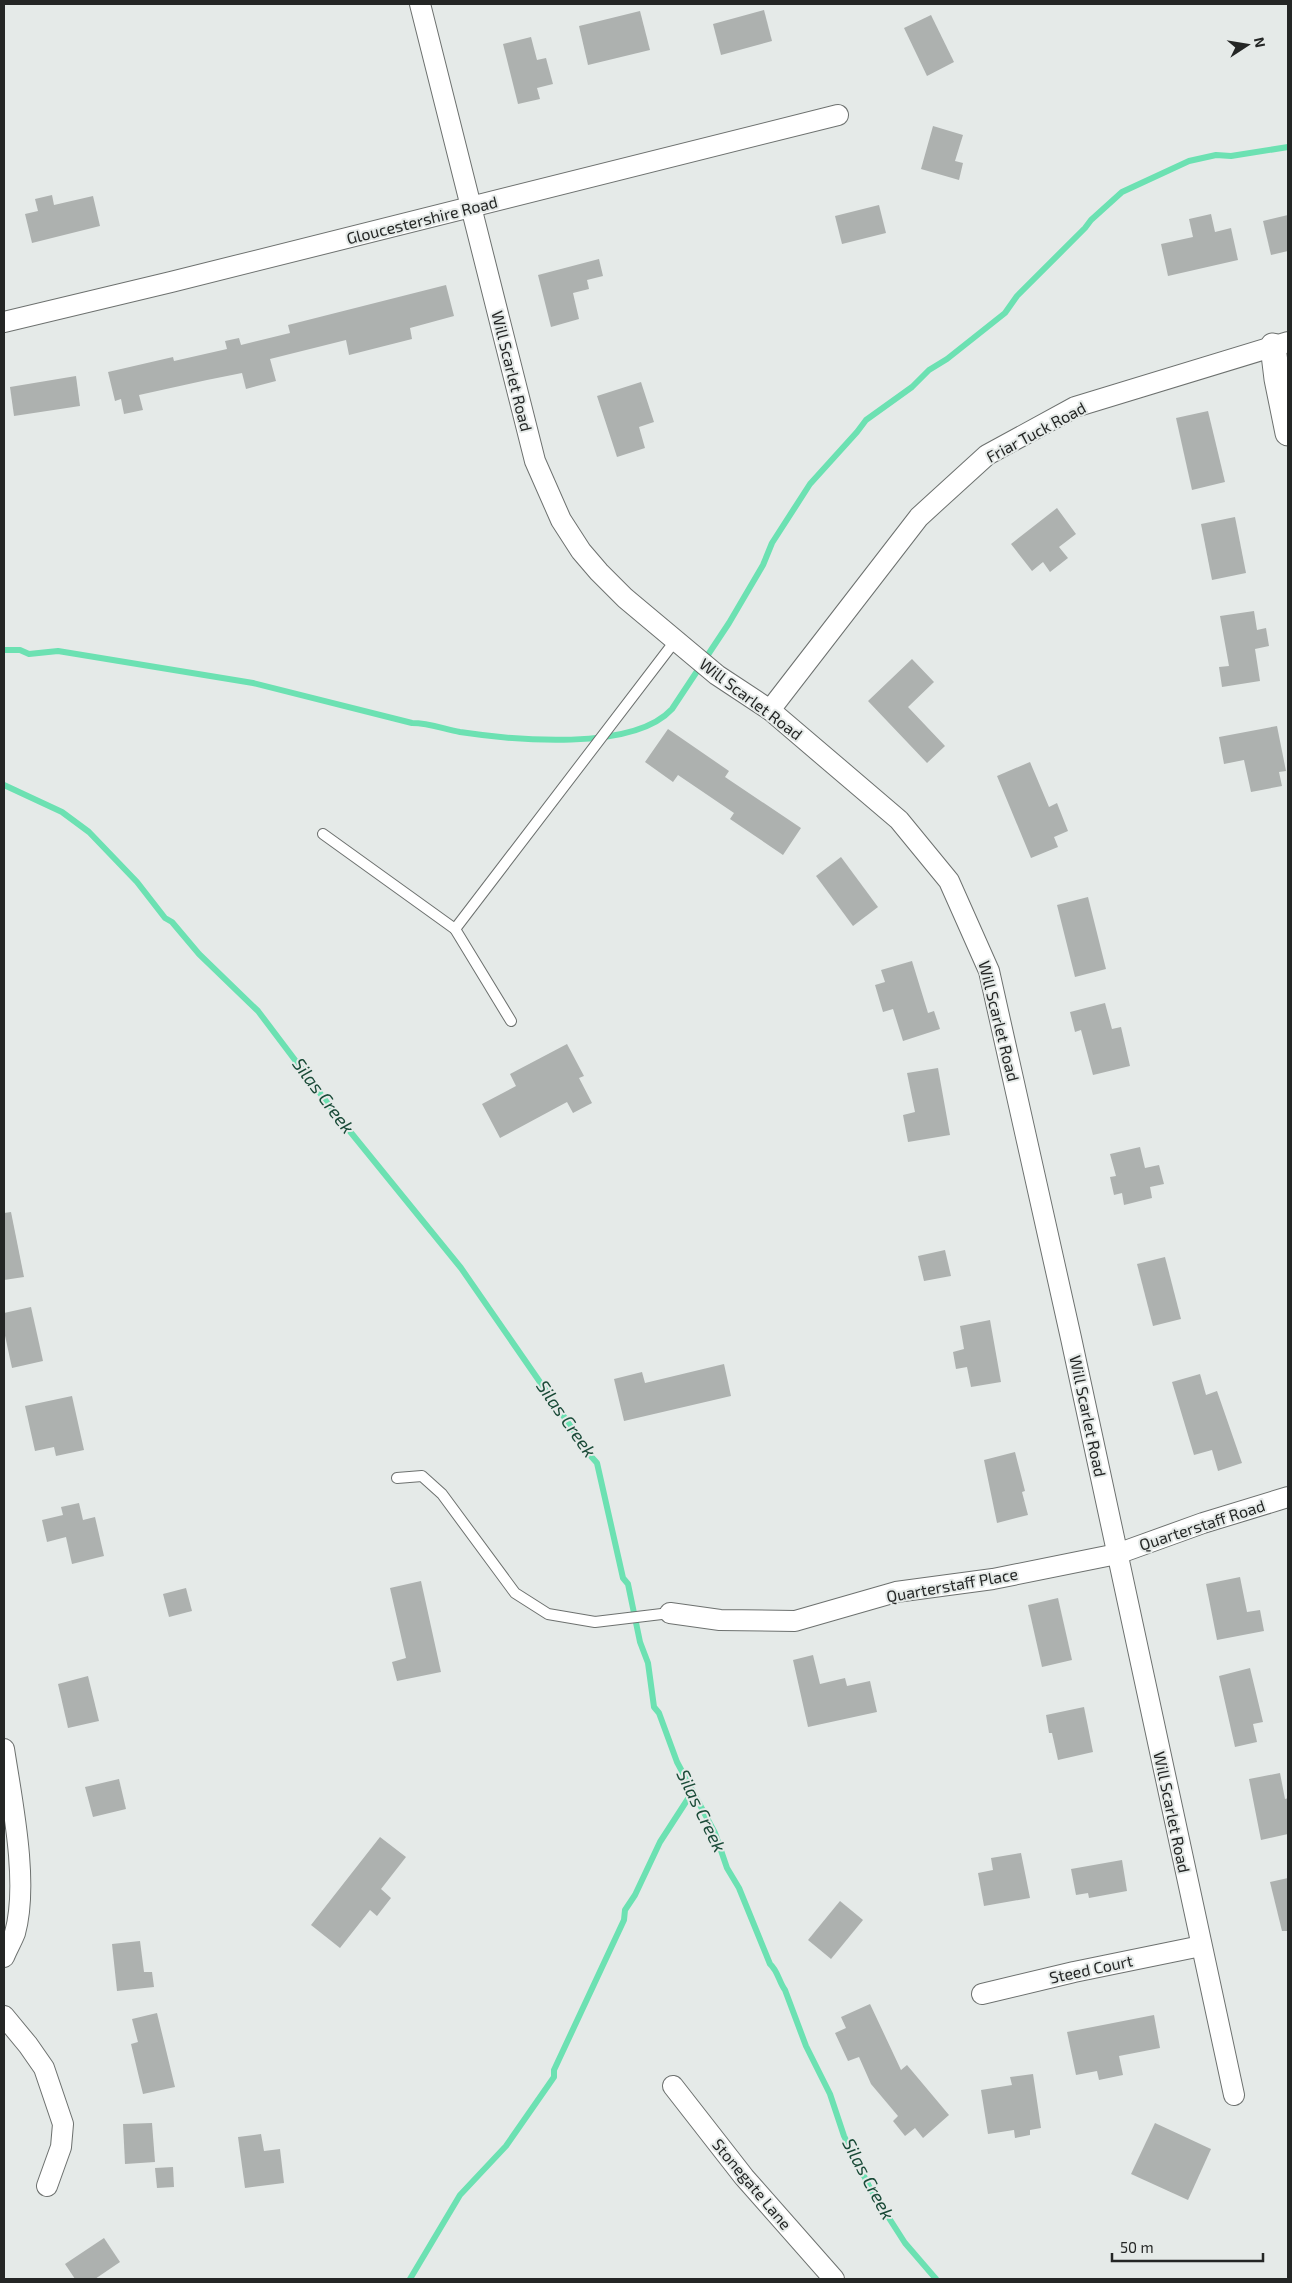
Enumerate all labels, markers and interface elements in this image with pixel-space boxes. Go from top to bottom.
north arrow [1222,20,1272,70]
text: N [1251,35,1270,49]
street label: Gloucestershire Road [344,192,499,247]
street label: Will Scarlet Road [488,309,537,433]
street label: Friar Tuck Road [983,397,1089,466]
street label: Will Scarlet Road [696,654,806,743]
street label: Will Scarlet Road [975,959,1024,1083]
water label: Silas Creek [288,1053,359,1138]
street label: Will Scarlet Road [1066,1353,1111,1478]
water label: Silas Creek [532,1376,601,1461]
street label: Quarterstaff Road [1137,1495,1267,1555]
street label: Quarterstaff Place [885,1564,1019,1606]
street label: Will Scarlet Road [1150,1749,1195,1874]
water label: Silas Creek [672,1766,731,1855]
street label: Steed Court [1047,1950,1134,1987]
street label: Stonegate Lane [709,2134,796,2233]
water label: Silas Creek [838,2134,900,2223]
scale bar [1112,2230,1263,2262]
text: 50 m [1120,2238,1154,2256]

